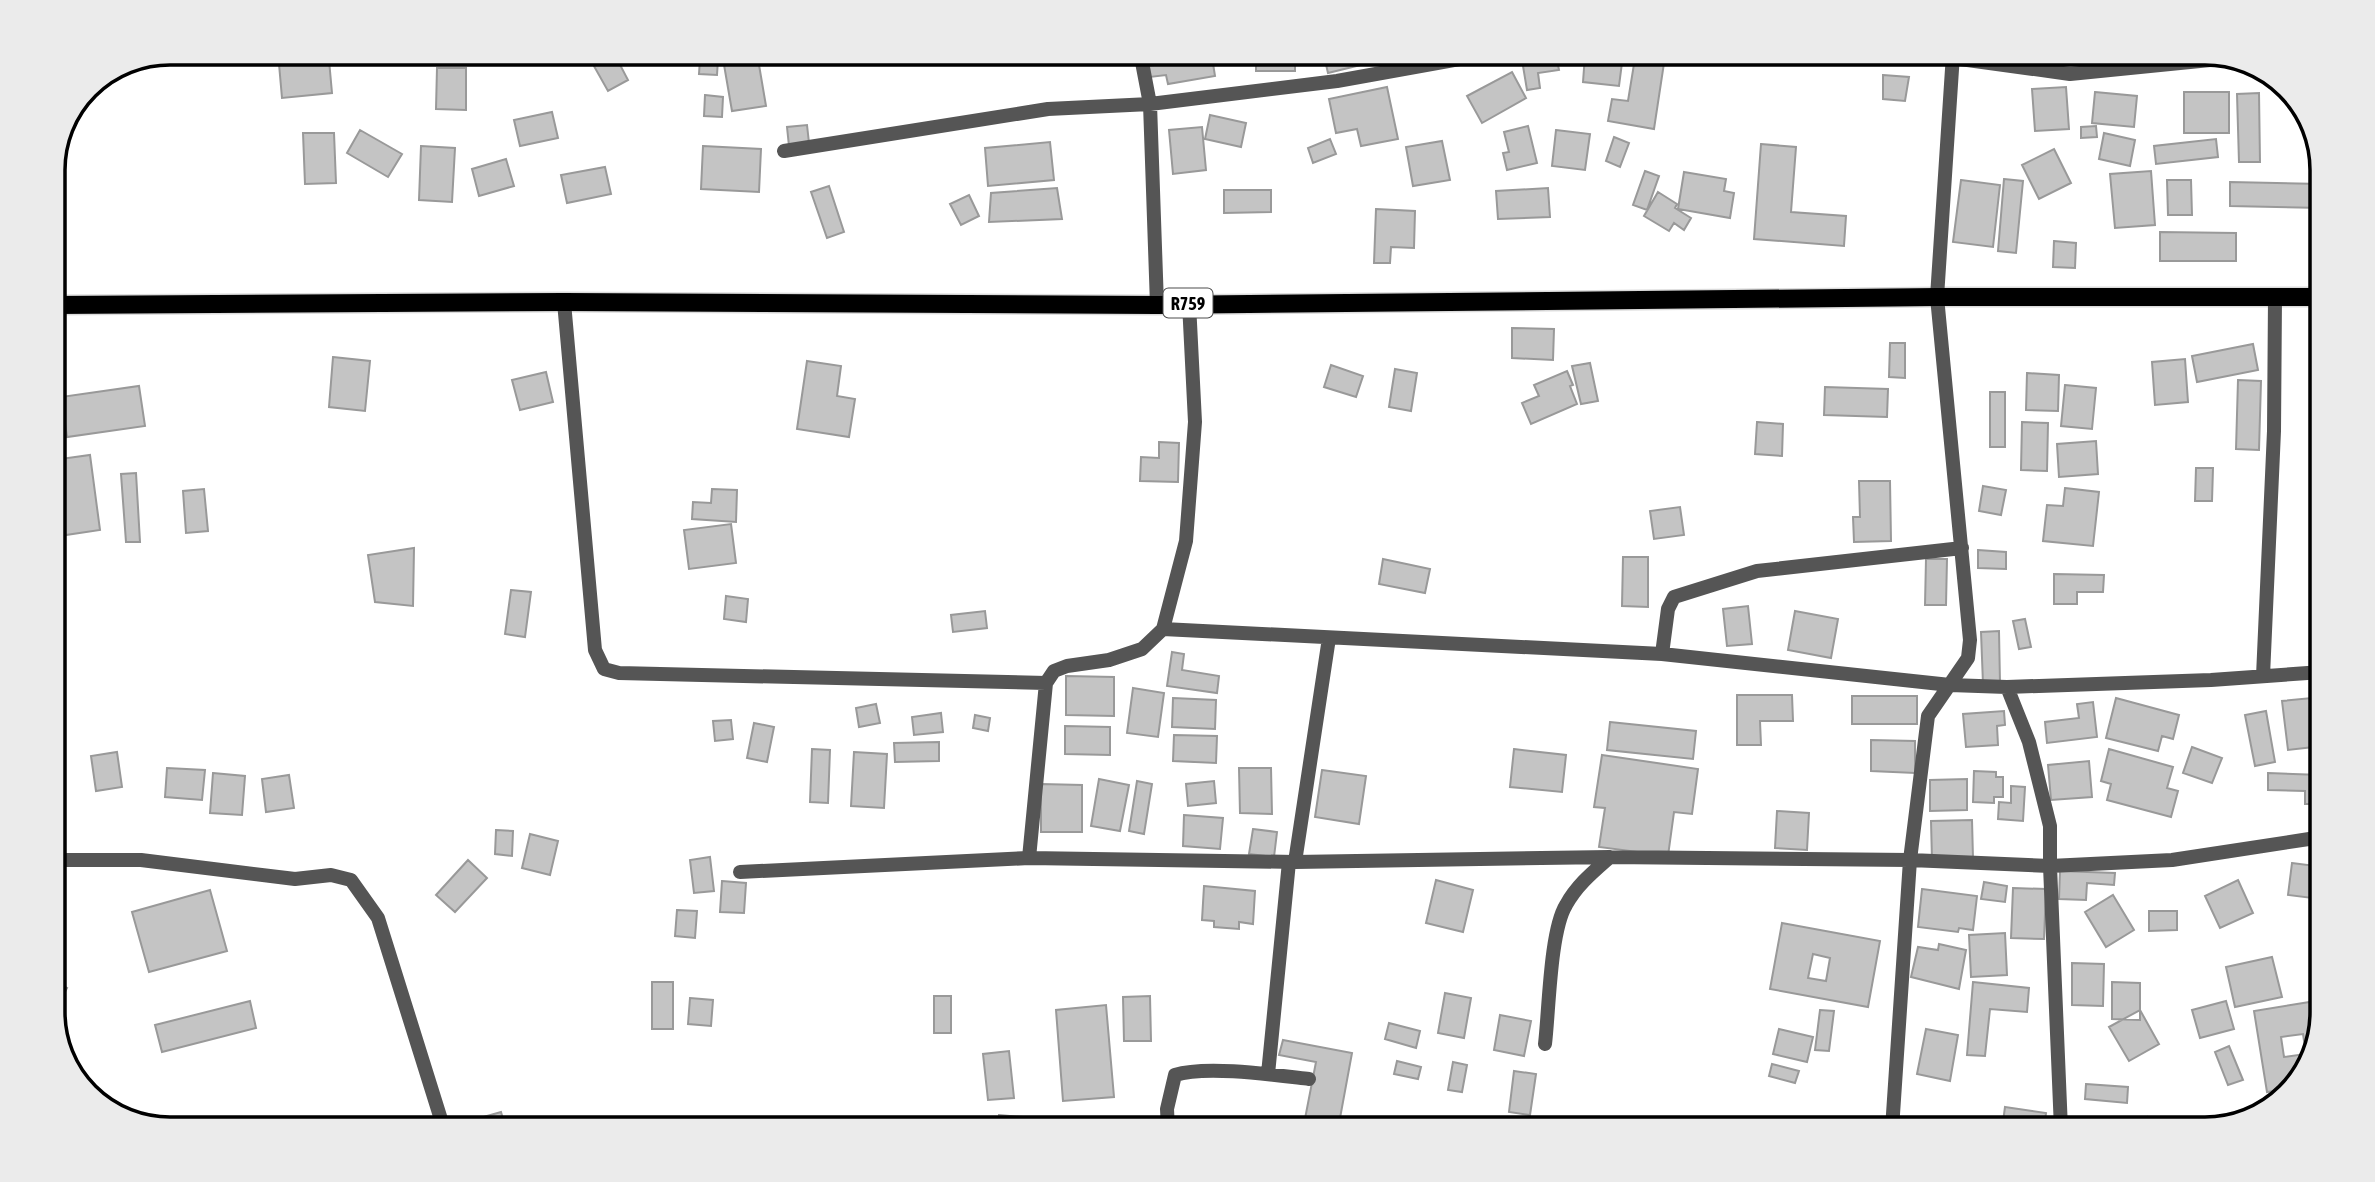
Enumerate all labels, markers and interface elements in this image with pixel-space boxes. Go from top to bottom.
road number: R759 [1164,288,1212,318]

